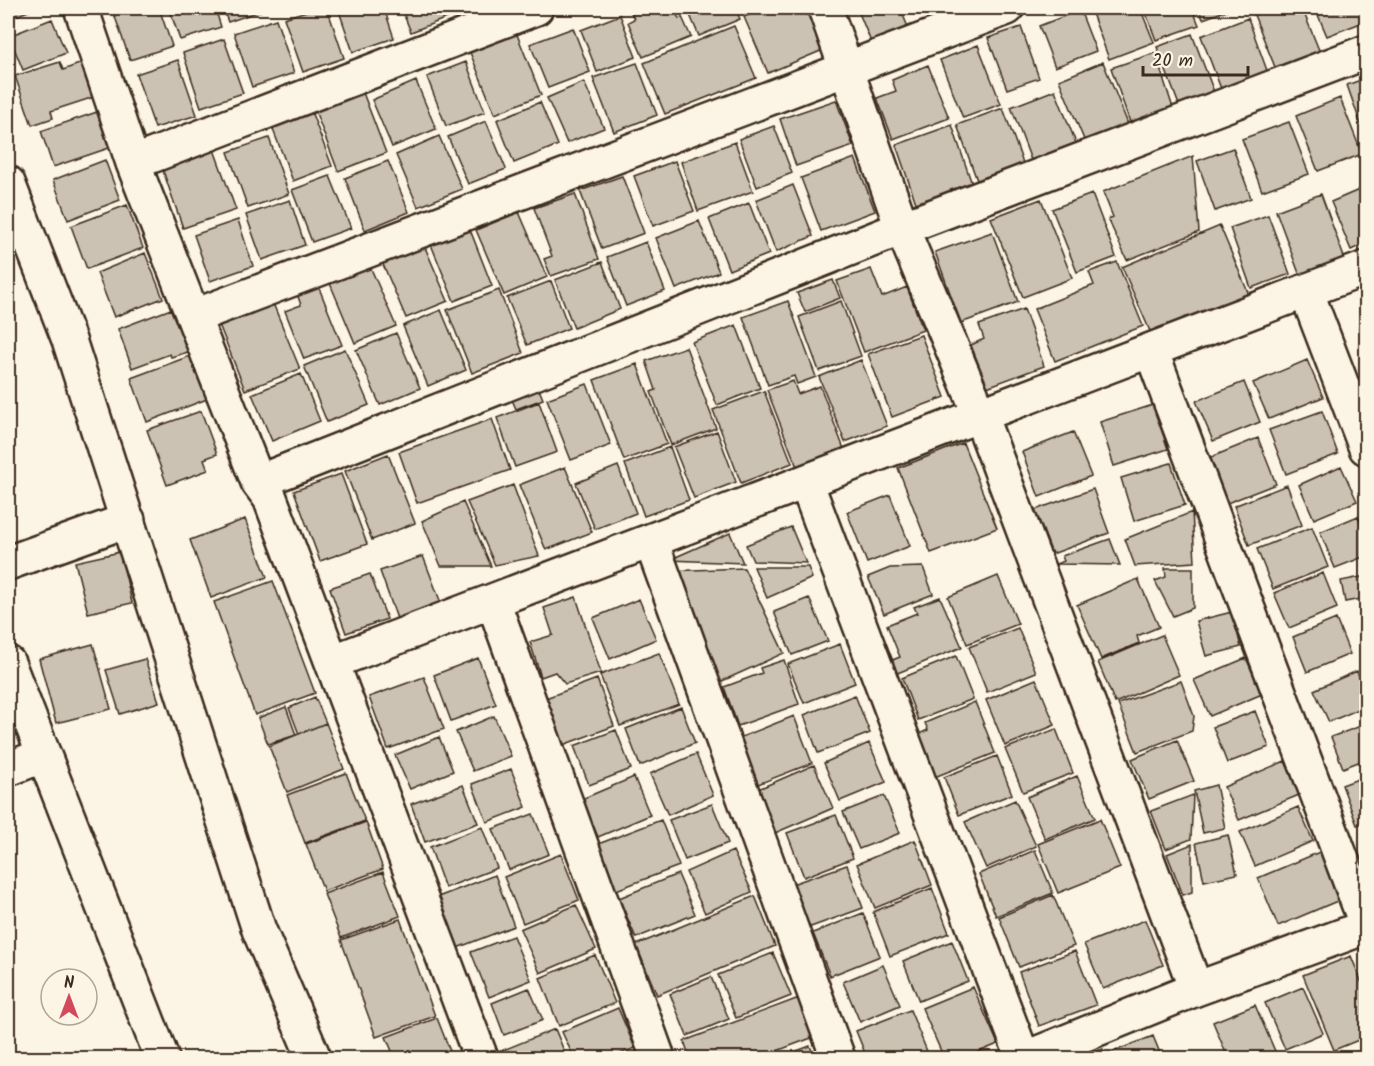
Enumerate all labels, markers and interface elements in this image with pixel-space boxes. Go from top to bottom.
scale bar [1143,39,1248,77]
text: 20 m [1152,47,1193,76]
north arrow [39,967,99,1027]
text: N [64,971,74,996]

